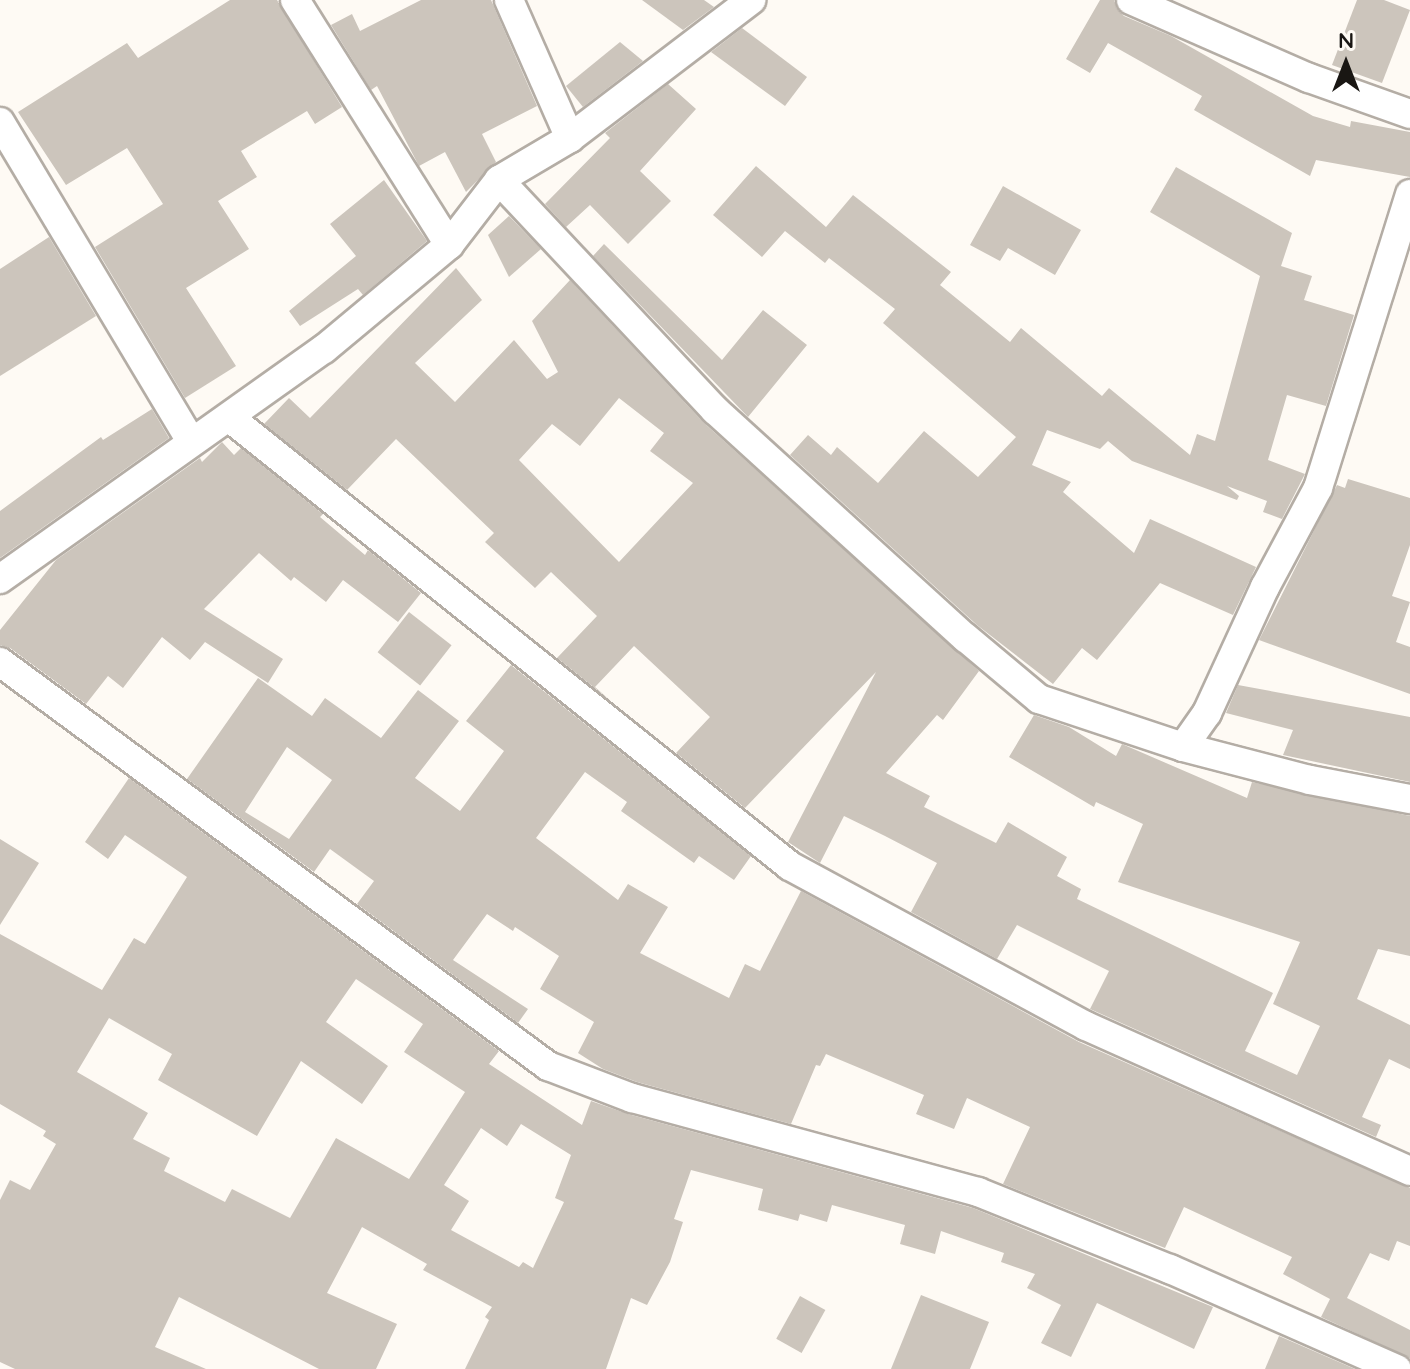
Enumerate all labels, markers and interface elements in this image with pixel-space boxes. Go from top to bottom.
north arrow [1306,24,1386,104]
text: N [1338,26,1354,54]

